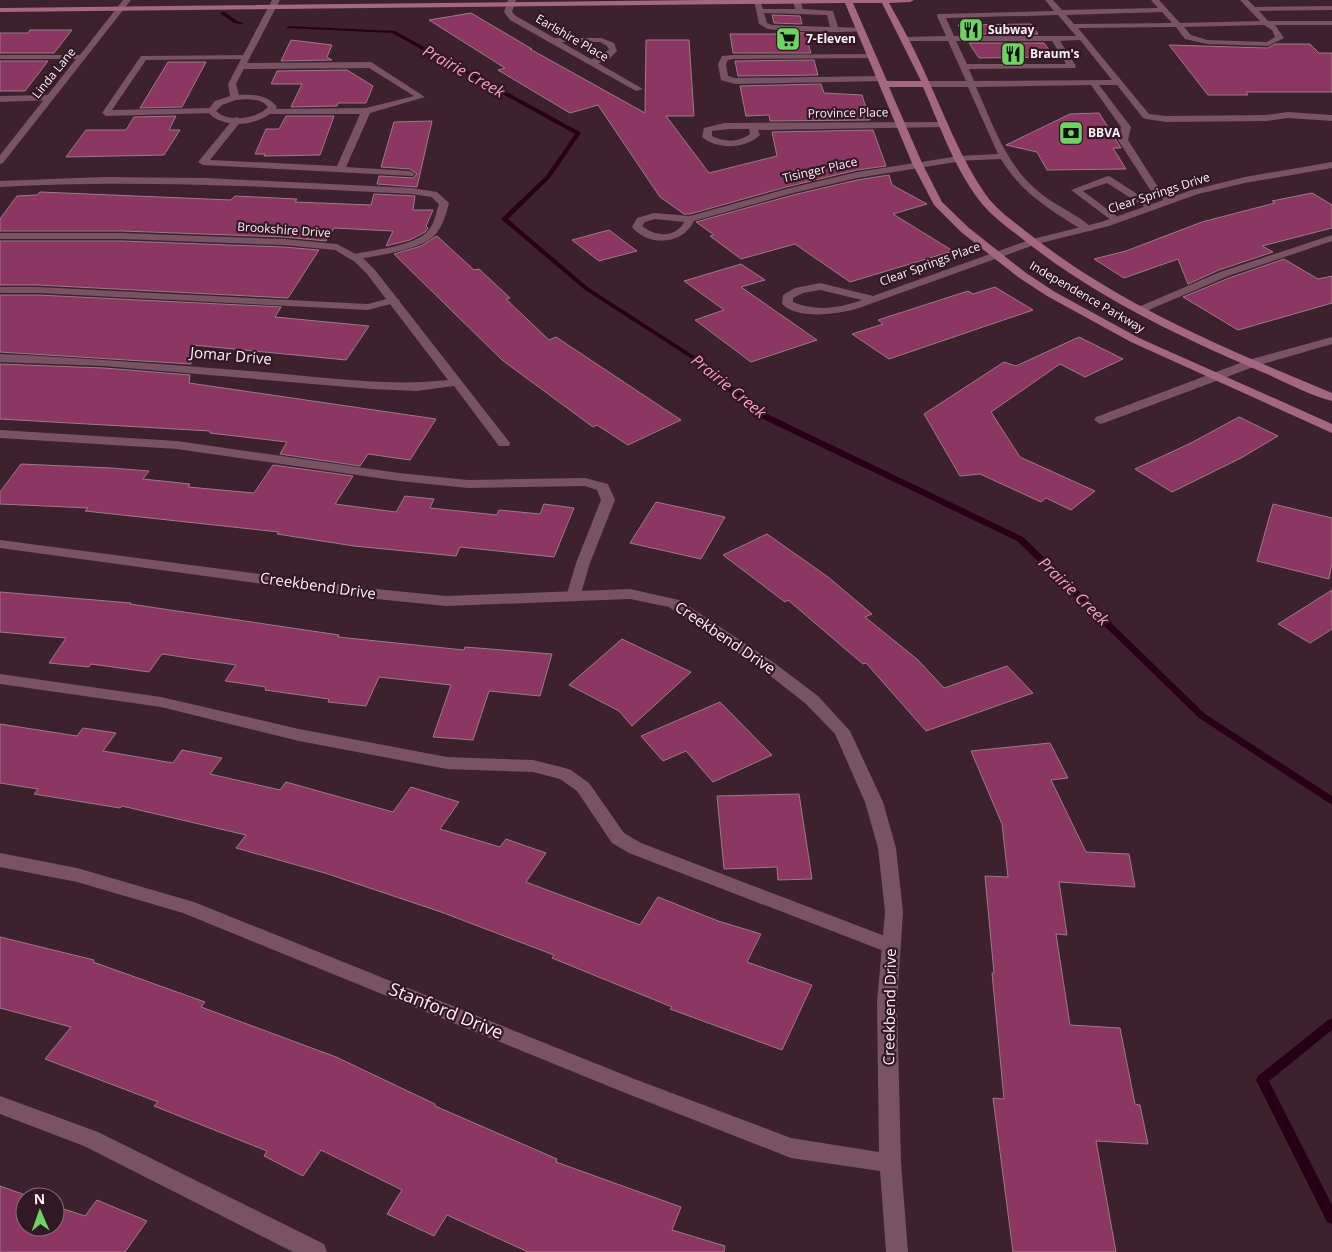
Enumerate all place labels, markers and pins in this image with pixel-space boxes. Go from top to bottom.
restaurant icon: Subway [958,17,984,43]
place label: Subway [988,21,1035,38]
supermarket icon: 7-Eleven [775,26,801,52]
place label: 7-Eleven [806,30,856,47]
restaurant icon: Braum's [1000,41,1026,67]
place label: Braum's [1030,45,1080,62]
bank icon: BBVA [1058,120,1084,146]
place label: BBVA [1088,124,1121,141]

